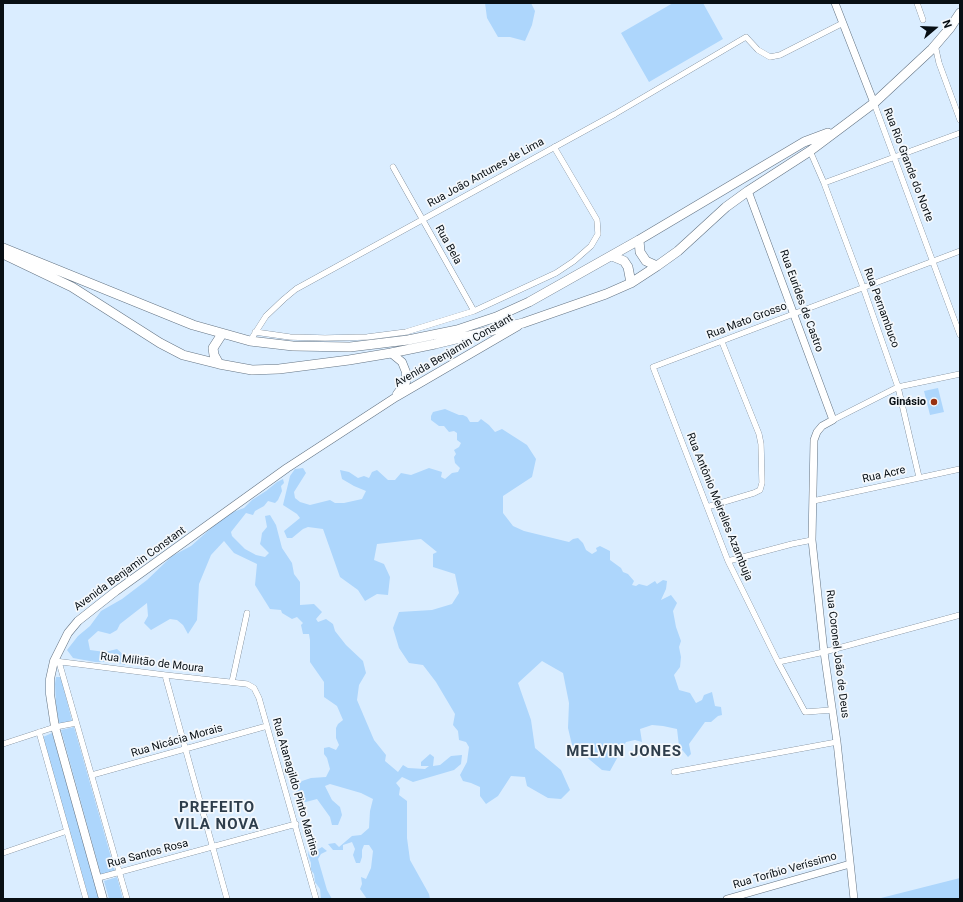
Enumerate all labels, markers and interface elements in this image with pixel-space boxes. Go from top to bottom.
north arrow [915,8,955,48]
text: N [939,18,954,30]
street label: Rua Rio Grande do Norte [880,106,936,224]
street label: Rua João Antunes de Lima [425,135,547,211]
street label: Rua Bela [432,223,464,267]
street label: Rua Eurides de Castro [776,248,826,354]
street label: Rua Pernambuco [860,266,902,350]
street label: Rua Mato Grosso [705,300,789,342]
street label: Avenida Benjamin Constant [392,312,516,390]
place label: Ginásio [889,395,926,409]
marker: Ginásio [929,397,939,407]
street label: Rua Antônio Meirelles Azambuja [683,431,755,583]
street label: Rua Acre [861,464,907,486]
street label: Avenida Benjamin Constant [72,524,188,614]
street label: Rua Coronel João de Deus [823,589,851,719]
street label: Rua Militão de Moura [100,650,204,676]
street label: Rua Atanagildo Pinto Martins [269,717,321,857]
street label: Rua Nicácia Morais [130,722,224,760]
district label: MELVIN JONES [566,743,682,761]
district label: PREFEITO VILA NOVA [174,799,260,834]
street label: Rua Santos Rosa [106,837,190,871]
street label: Rua Toríbio Veríssimo [732,850,838,892]

